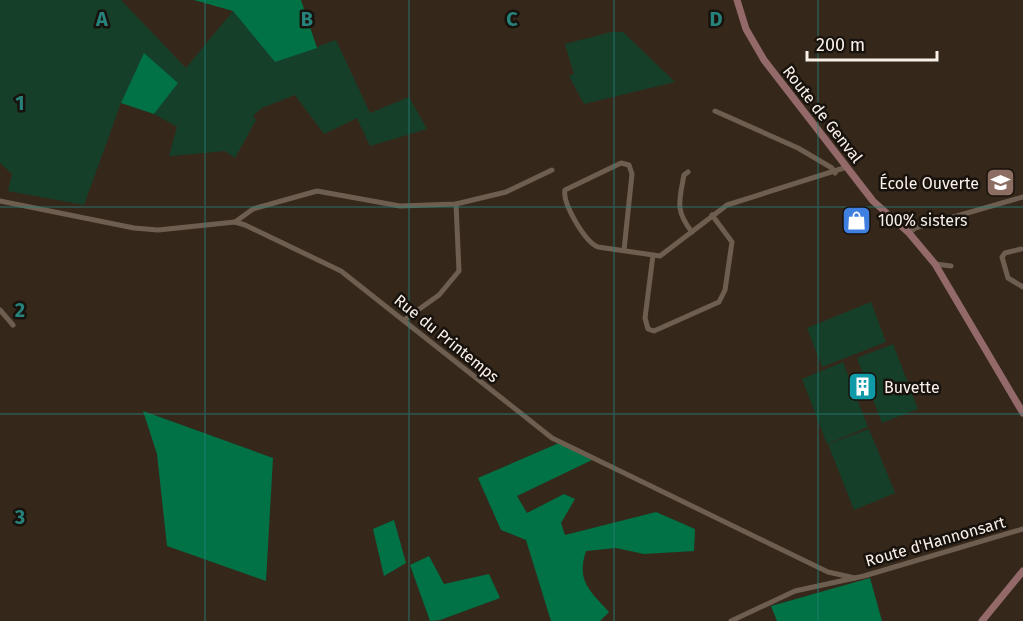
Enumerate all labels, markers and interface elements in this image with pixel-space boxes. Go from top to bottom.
text: A [95,7,109,31]
text: B [301,7,313,31]
text: C [506,7,518,31]
text: D [709,7,723,31]
scale bar [807,24,938,62]
text: 200 m [816,34,865,56]
street label: Route de Genval [779,62,867,167]
text: 1 [15,91,25,115]
school or university icon: École Ouverte [984,167,1016,199]
place label: École Ouverte [879,173,979,193]
shop icon: 100% sisters [841,204,873,236]
place label: 100% sisters [878,211,967,230]
street label: Rue du Printemps [391,290,503,386]
text: 2 [15,298,25,322]
building icon: Buvette [847,371,879,403]
place label: Buvette [884,378,940,397]
text: 3 [14,505,25,529]
street label: Route d'Hannonsart [863,512,1008,571]

